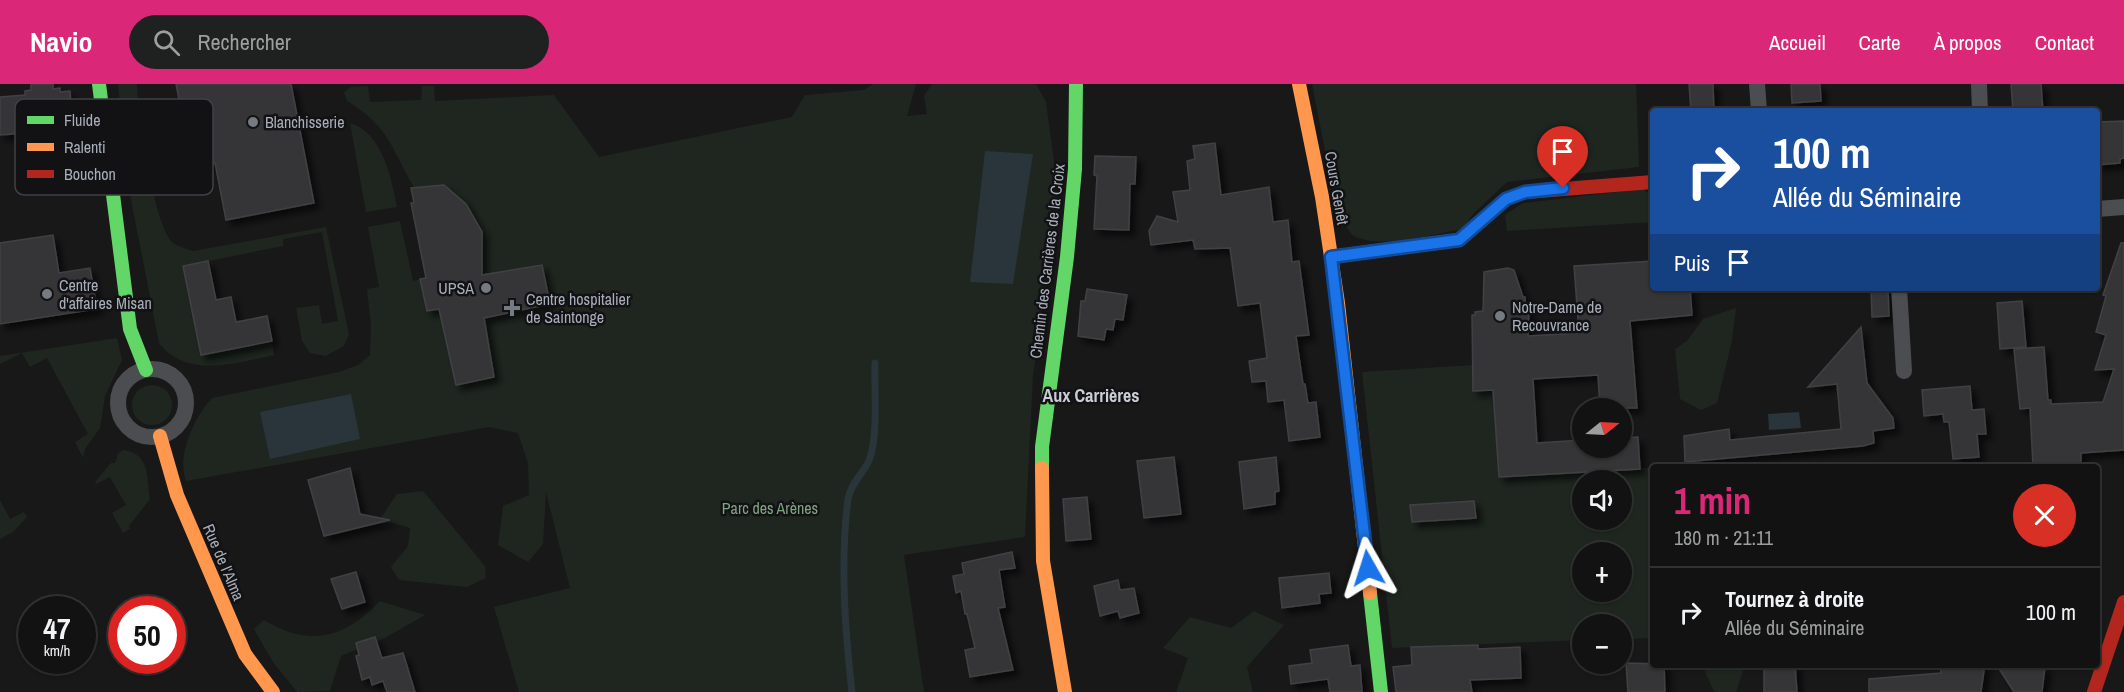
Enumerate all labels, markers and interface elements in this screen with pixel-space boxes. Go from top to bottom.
search box [129,15,549,69]
text: Navio [30,23,93,61]
icon: search [150,26,183,59]
text: Rechercher [198,27,291,57]
text: Accueil [1769,28,1826,57]
text: Carte [1859,28,1901,57]
text: À propos [1934,28,2002,57]
text: Contact [2035,28,2094,57]
legend [15,99,213,195]
text: Fluide [64,109,100,131]
place label: Blanchisserie [265,111,345,133]
marker: Blanchisserie [246,115,260,129]
text: 100 m [1773,125,1871,181]
pin [1537,126,1588,188]
icon: right [1674,132,1752,210]
icon: arrive [1546,135,1579,168]
text: Ralenti [64,136,106,158]
street label: Cours Genêt [1320,149,1354,227]
street label: Chemin des Carrières de la Croix [1024,162,1070,360]
text: Bouchon [64,163,116,185]
text: Allée du Séminaire [1773,179,1961,215]
icon: arrive [1722,246,1755,279]
text: Puis [1674,248,1710,278]
place label: Centre d'affaires Misan [59,274,152,314]
place label: UPSA [438,277,474,299]
marker: UPSA [479,281,493,295]
marker: Centre d'affaires Misan [40,287,54,301]
place label: Centre hospitalier de Saintonge [526,288,631,328]
place label: Notre-Dame de Recouvrance [1512,296,1602,336]
marker: Centre hospitalier de Saintonge [503,299,521,317]
marker: Notre-Dame de Recouvrance [1493,309,1507,323]
district label: Aux Carrières [1043,383,1139,408]
north arrow [1572,398,1632,458]
map controls [1572,398,1632,674]
button: sound [1572,470,1632,530]
text: 1 min [1674,477,1751,525]
button: close [2013,484,2076,547]
park label: Parc des Arènes [722,497,818,519]
street label: Rue de l'Alma [198,520,250,604]
text: 180 m · 21:11 [1674,524,1773,551]
position arrow [1336,536,1400,600]
button: + [1572,542,1632,602]
text: Tournez à droite [1725,584,1864,614]
speed limit sign: 50 [108,596,186,674]
icon: right [1674,596,1707,629]
text: 100 m [2026,597,2076,627]
text: 47 [43,608,71,648]
button: − [1572,614,1632,674]
text: Allée du Séminaire [1725,614,1864,641]
text: km/h [44,640,70,661]

